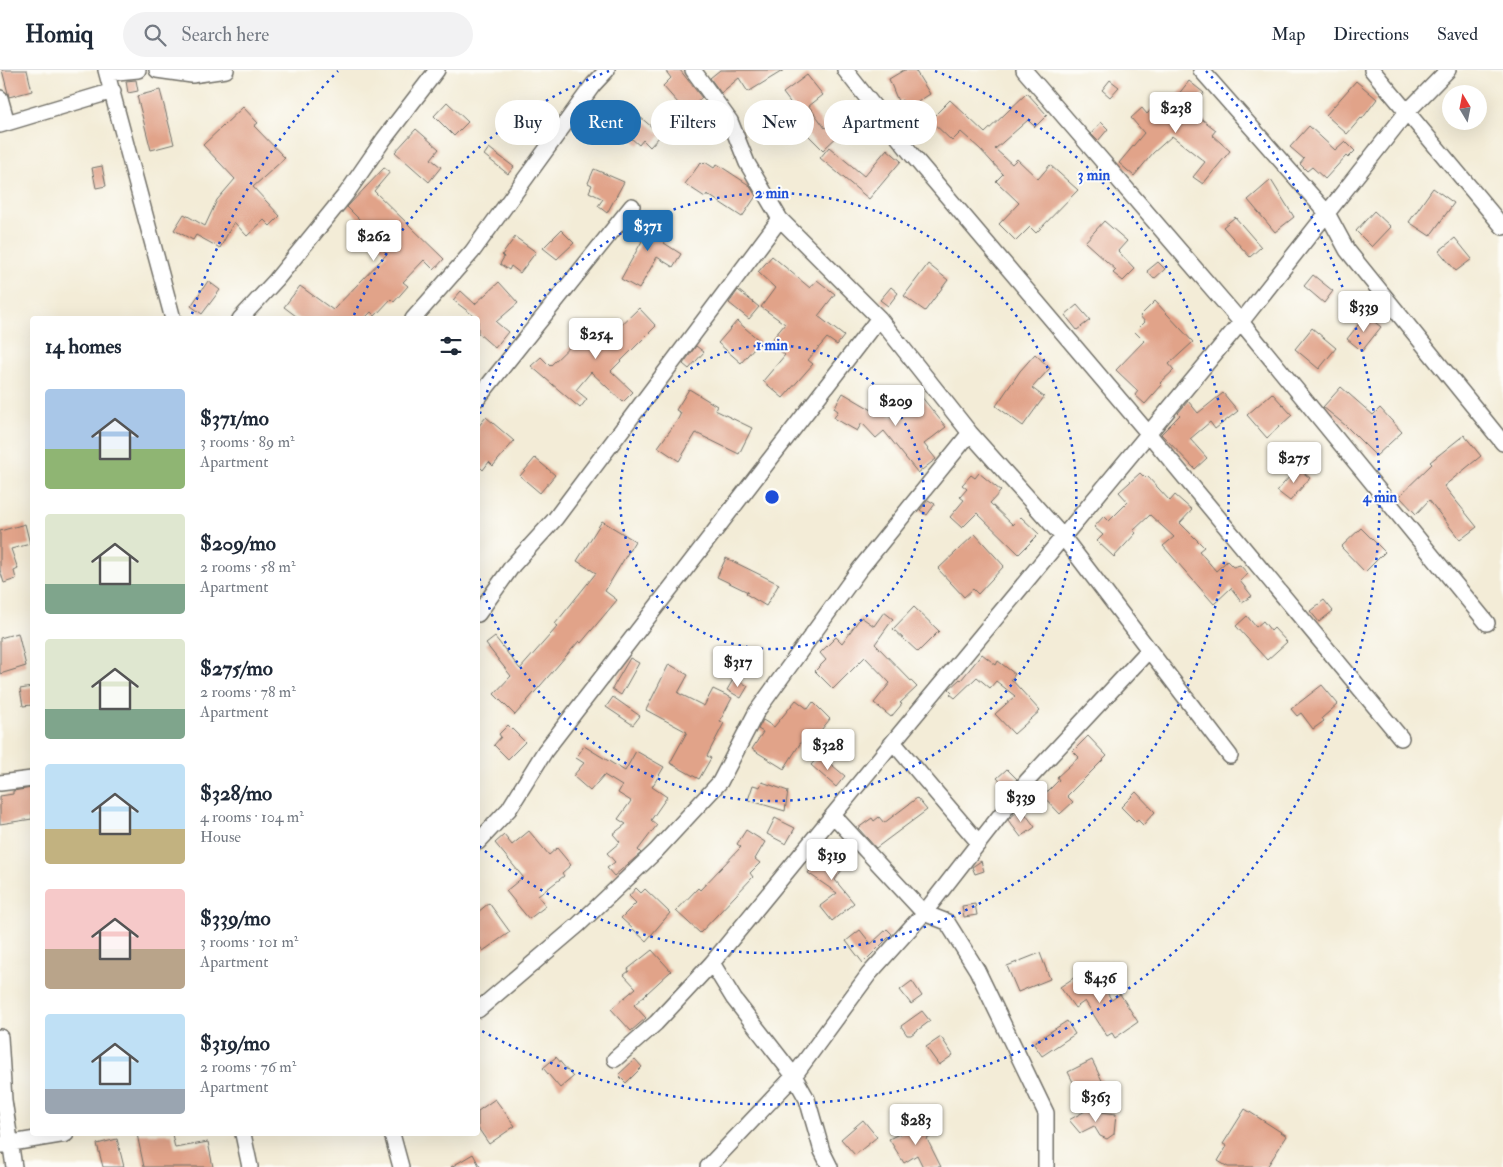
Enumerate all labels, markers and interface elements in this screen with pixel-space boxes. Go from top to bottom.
search box [123,12,473,57]
text: Homiq [25,19,93,50]
icon: search [141,21,169,49]
text: Search here [181,23,269,47]
text: Map [1272,23,1305,46]
text: Directions [1333,23,1409,46]
text: Saved [1437,23,1478,46]
north arrow [1442,85,1488,130]
map controls [1442,85,1487,130]
pin: $238 [1146,92,1206,134]
text: $238 [1161,98,1191,118]
chip: Buy [495,100,560,145]
chip: Rent [570,100,641,145]
chip: Filters [651,100,734,145]
chip: New [744,100,814,145]
chip: Apartment [824,100,937,145]
text: 3 min [1078,166,1110,185]
text: 2 min [755,184,789,203]
pin: $371 [618,210,678,252]
text: $371 [634,216,662,236]
pin: $262 [344,220,404,262]
text: $262 [357,226,391,246]
pin: $339 [1334,290,1394,333]
text: $339 [1349,297,1379,317]
pin: $254 [566,318,626,360]
text: $254 [580,324,612,344]
icon: filters [437,332,465,360]
text: 14 homes [45,333,122,360]
text: 1 min [756,336,788,355]
pin: $209 [866,384,926,427]
text: $209 [879,391,913,411]
text: $371/mo [200,405,269,432]
icon: home [85,409,145,469]
text: 3 rooms · 89 m² [200,432,295,452]
pin: $275 [1264,442,1324,484]
text: $275 [1278,448,1310,468]
text: Apartment [200,452,268,472]
centre of rings [763,488,781,506]
text: 4 min [1362,488,1398,507]
text: $209/mo [200,530,276,557]
icon: home [85,534,145,594]
text: 2 rooms · 58 m² [200,557,295,577]
text: Apartment [200,577,268,597]
pin: $317 [708,646,768,688]
text: $317 [724,652,752,672]
text: $275/mo [200,655,273,682]
icon: home [85,659,145,719]
text: 2 rooms · 78 m² [200,682,296,702]
text: Apartment [200,702,268,722]
pin: $328 [798,728,858,771]
text: $328 [813,735,843,755]
text: $328/mo [200,780,272,807]
pin: $339 [991,780,1051,823]
icon: home [85,784,145,844]
text: $339 [1006,787,1036,807]
text: 4 rooms · 104 m² [200,807,304,827]
text: House [200,827,241,847]
pin: $319 [802,838,862,881]
text: $319 [817,845,847,865]
text: $339/mo [200,905,271,932]
icon: home [85,909,145,969]
text: 3 rooms · 101 m² [200,932,298,952]
text: Apartment [200,952,268,972]
pin: $436 [1070,962,1130,1004]
text: $436 [1084,968,1116,988]
text: $319/mo [200,1030,270,1057]
icon: home [85,1034,145,1094]
text: 2 rooms · 76 m² [200,1057,296,1077]
text: Apartment [200,1077,268,1097]
pin: $363 [1066,1080,1126,1123]
text: $363 [1081,1087,1111,1107]
pin: $283 [886,1104,946,1146]
text: $283 [901,1110,931,1130]

